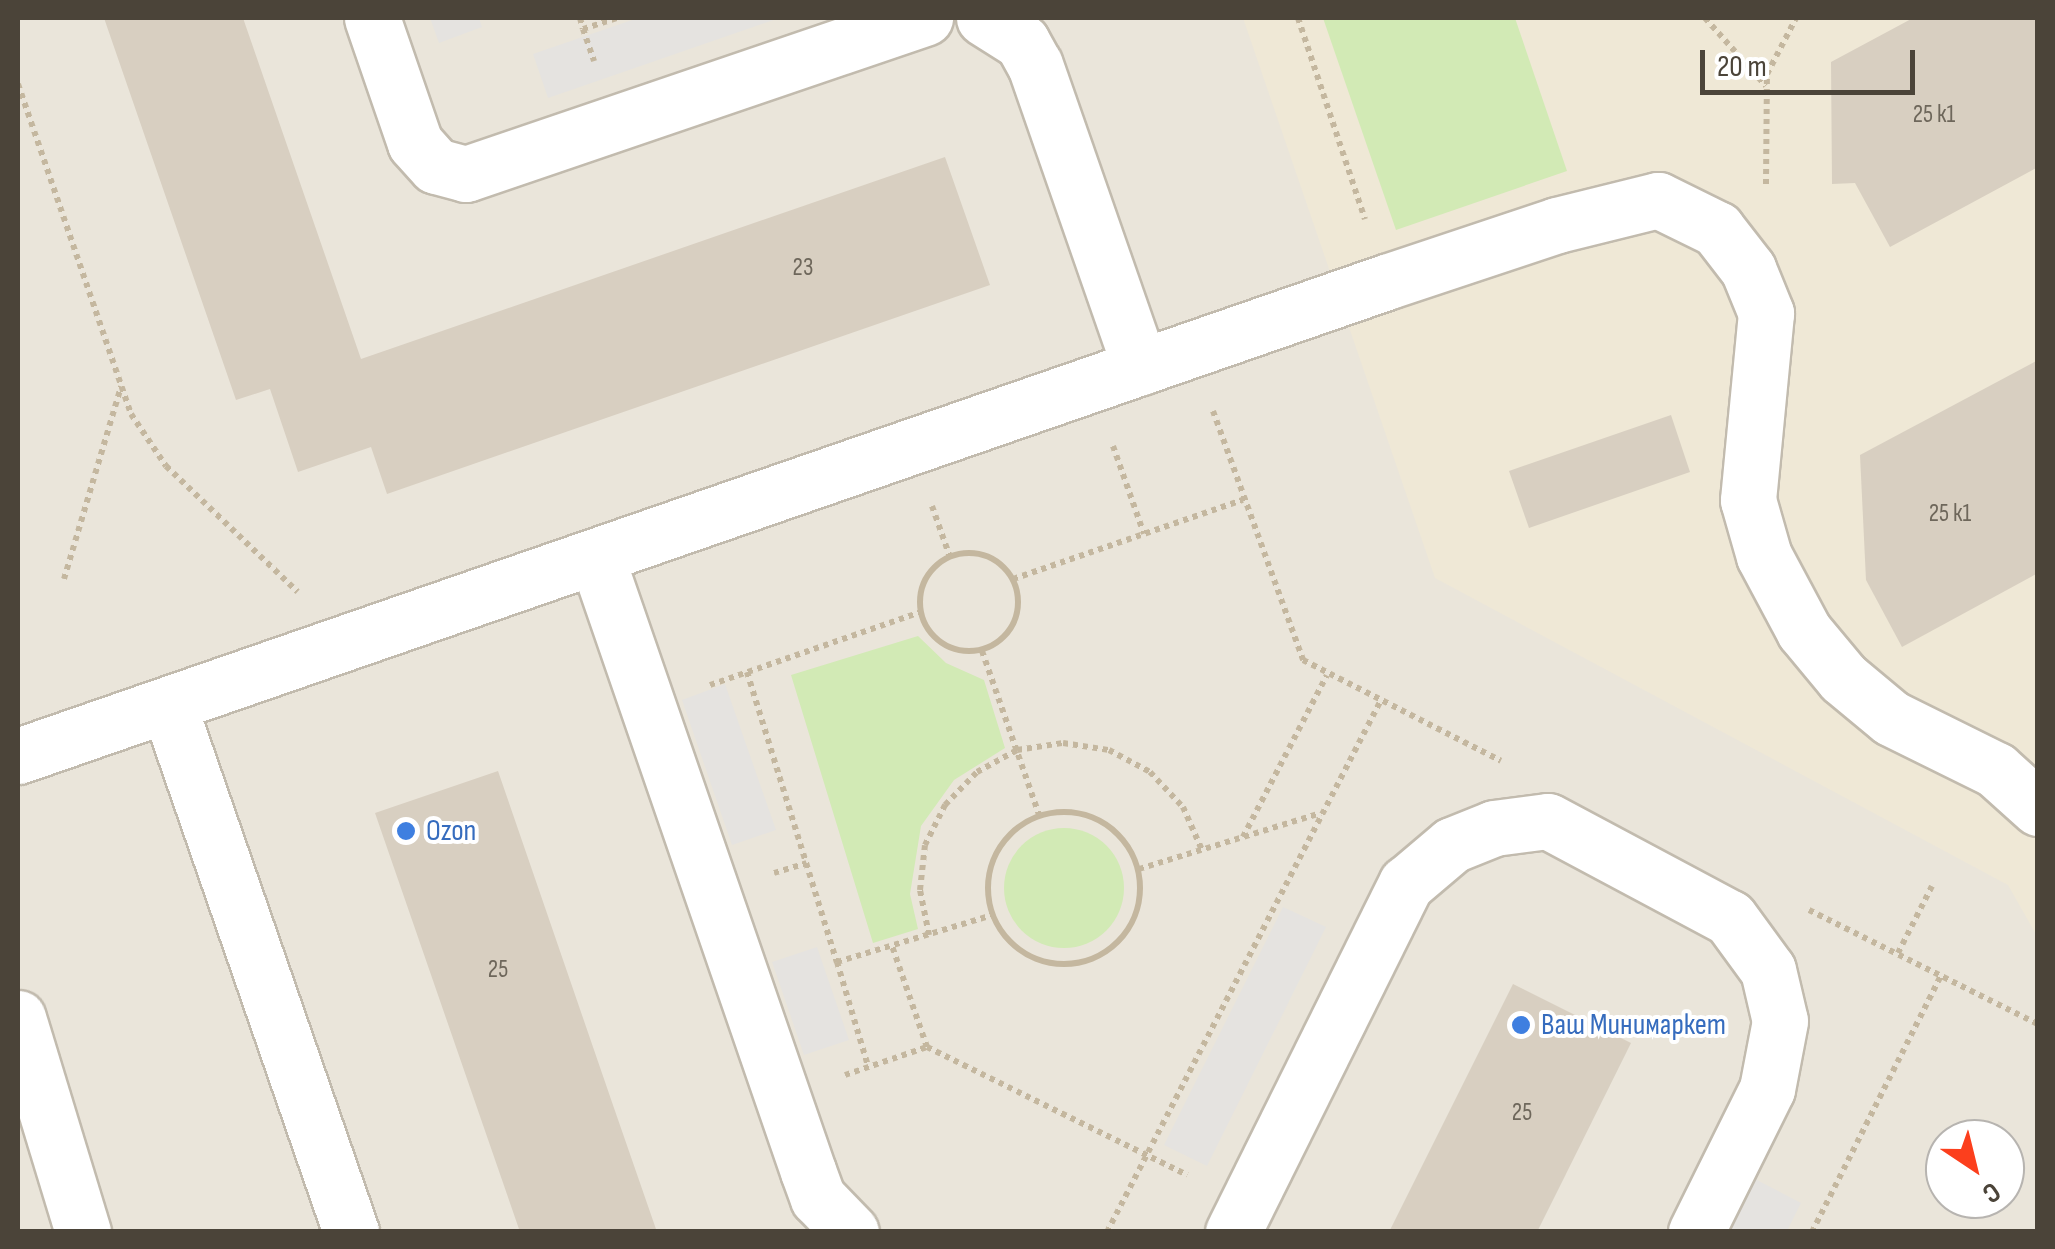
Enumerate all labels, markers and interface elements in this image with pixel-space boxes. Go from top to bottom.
scale bar [1705,30,1920,92]
text: 20 m [1717,49,1767,85]
house number: 25 к1 [1913,100,1955,130]
house number: 23 [793,253,813,283]
house number: 25 к1 [1929,499,1971,529]
place label: Ozon [426,813,476,849]
marker: Ozon [395,820,417,842]
house number: 25 [488,955,508,985]
place label: Ваш Минимаркет [1541,1007,1726,1043]
marker: Ваш Минимаркет [1510,1014,1532,1036]
house number: 25 [1512,1098,1532,1128]
north arrow [1925,1119,2025,1219]
text: С [1976,1175,2007,1210]

